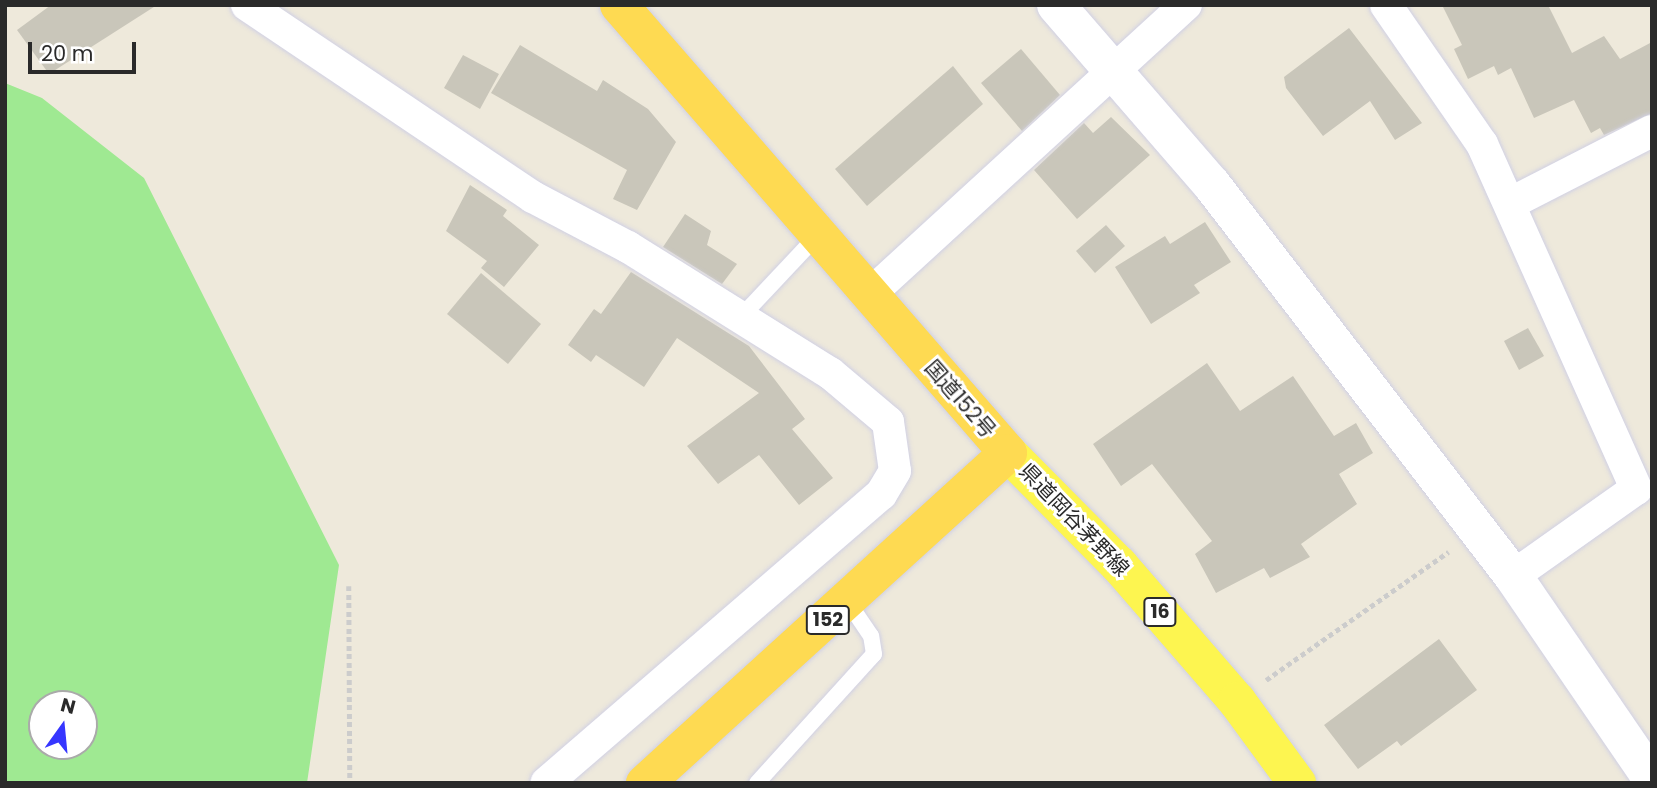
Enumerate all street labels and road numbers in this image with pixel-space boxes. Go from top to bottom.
street label: 国道152号 [919,355,1001,443]
street label: 県道岡谷茅野線 [1014,458,1134,582]
road number: 16 [1142,596,1178,628]
road number: 152 [805,604,851,636]

